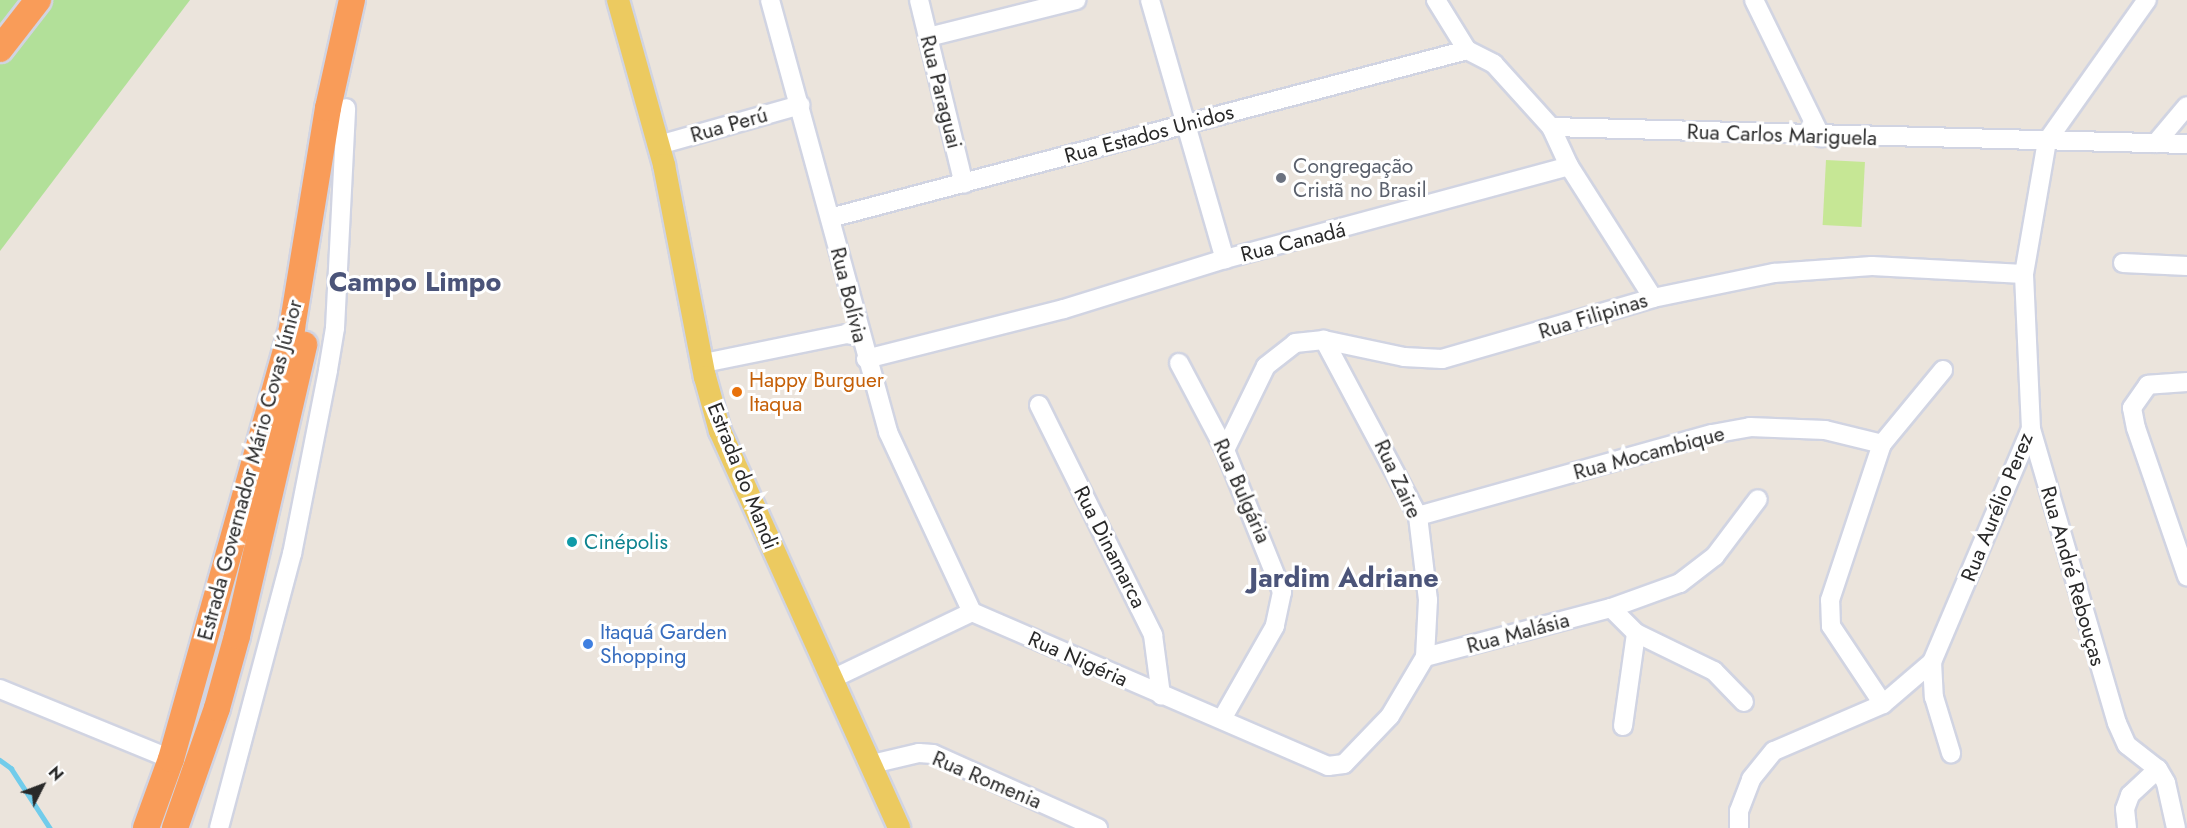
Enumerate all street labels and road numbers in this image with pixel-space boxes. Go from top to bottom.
street label: Rua Paraguai [915,33,967,151]
street label: Rua Estados Unidos [1062,99,1236,169]
street label: Rua Perú [688,102,770,148]
street label: Rua Carlos Mariguela [1686,119,1878,151]
street label: Rua Canadá [1238,217,1348,267]
street label: Rua Bolívia [825,245,873,345]
street label: Rua Filipinas [1536,288,1650,344]
street label: Estrada Governador Mário Covas Júnior [192,297,308,643]
street label: Estrada do Mandi [702,399,784,553]
street label: Rua Mocambique [1571,421,1727,485]
street label: Rua Aurélio Perez [1956,429,2038,585]
street label: Rua Bulgária [1208,435,1276,547]
street label: Rua Zaire [1369,436,1427,522]
street label: Rua Dinamarca [1068,482,1152,612]
street label: Rua André Rebouças [2035,483,2111,669]
street label: Rua Malásia [1464,607,1572,659]
street label: Rua Nigéria [1024,626,1132,692]
street label: Rua Romenia [929,746,1045,814]

